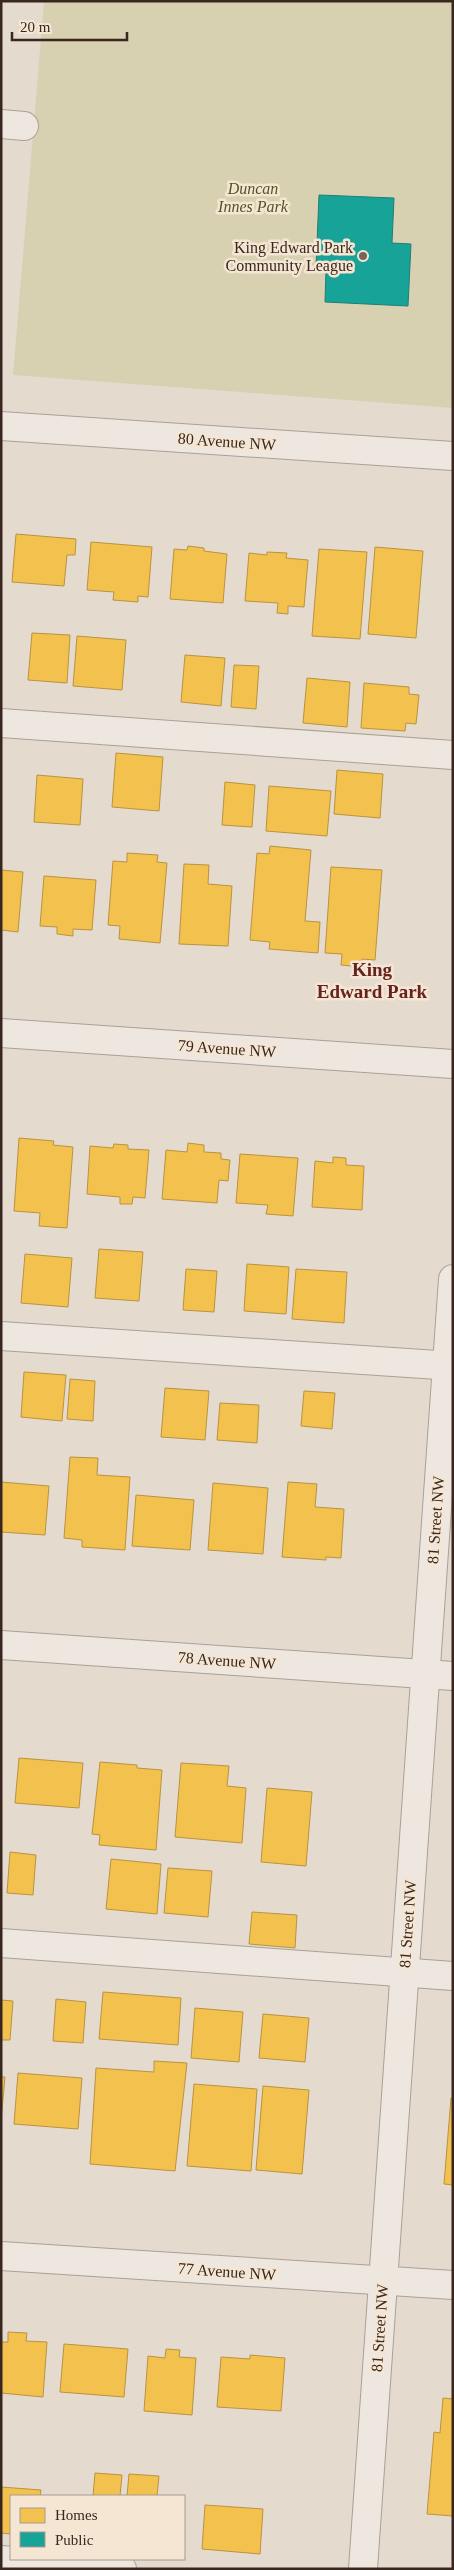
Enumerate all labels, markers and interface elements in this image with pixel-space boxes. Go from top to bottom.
scale bar [12,10,128,42]
text: 20 m [20,19,51,35]
park label: Duncan Innes Park [217,180,289,215]
place label: King Edward Park Community League [225,239,353,275]
marker: King Edward Park Community League [357,250,369,262]
street label: 80 Avenue NW [177,430,278,453]
district label: King Edward Park [317,959,428,1002]
street label: 79 Avenue NW [177,1037,278,1060]
street label: 81 Street NW [424,1475,447,1565]
street label: 78 Avenue NW [177,1649,278,1672]
street label: 81 Street NW [396,1879,419,1969]
street label: 77 Avenue NW [177,2260,278,2283]
street label: 81 Street NW [368,2283,391,2373]
legend [10,2495,185,2560]
text: Homes [55,2507,98,2523]
text: Public [55,2532,94,2548]

